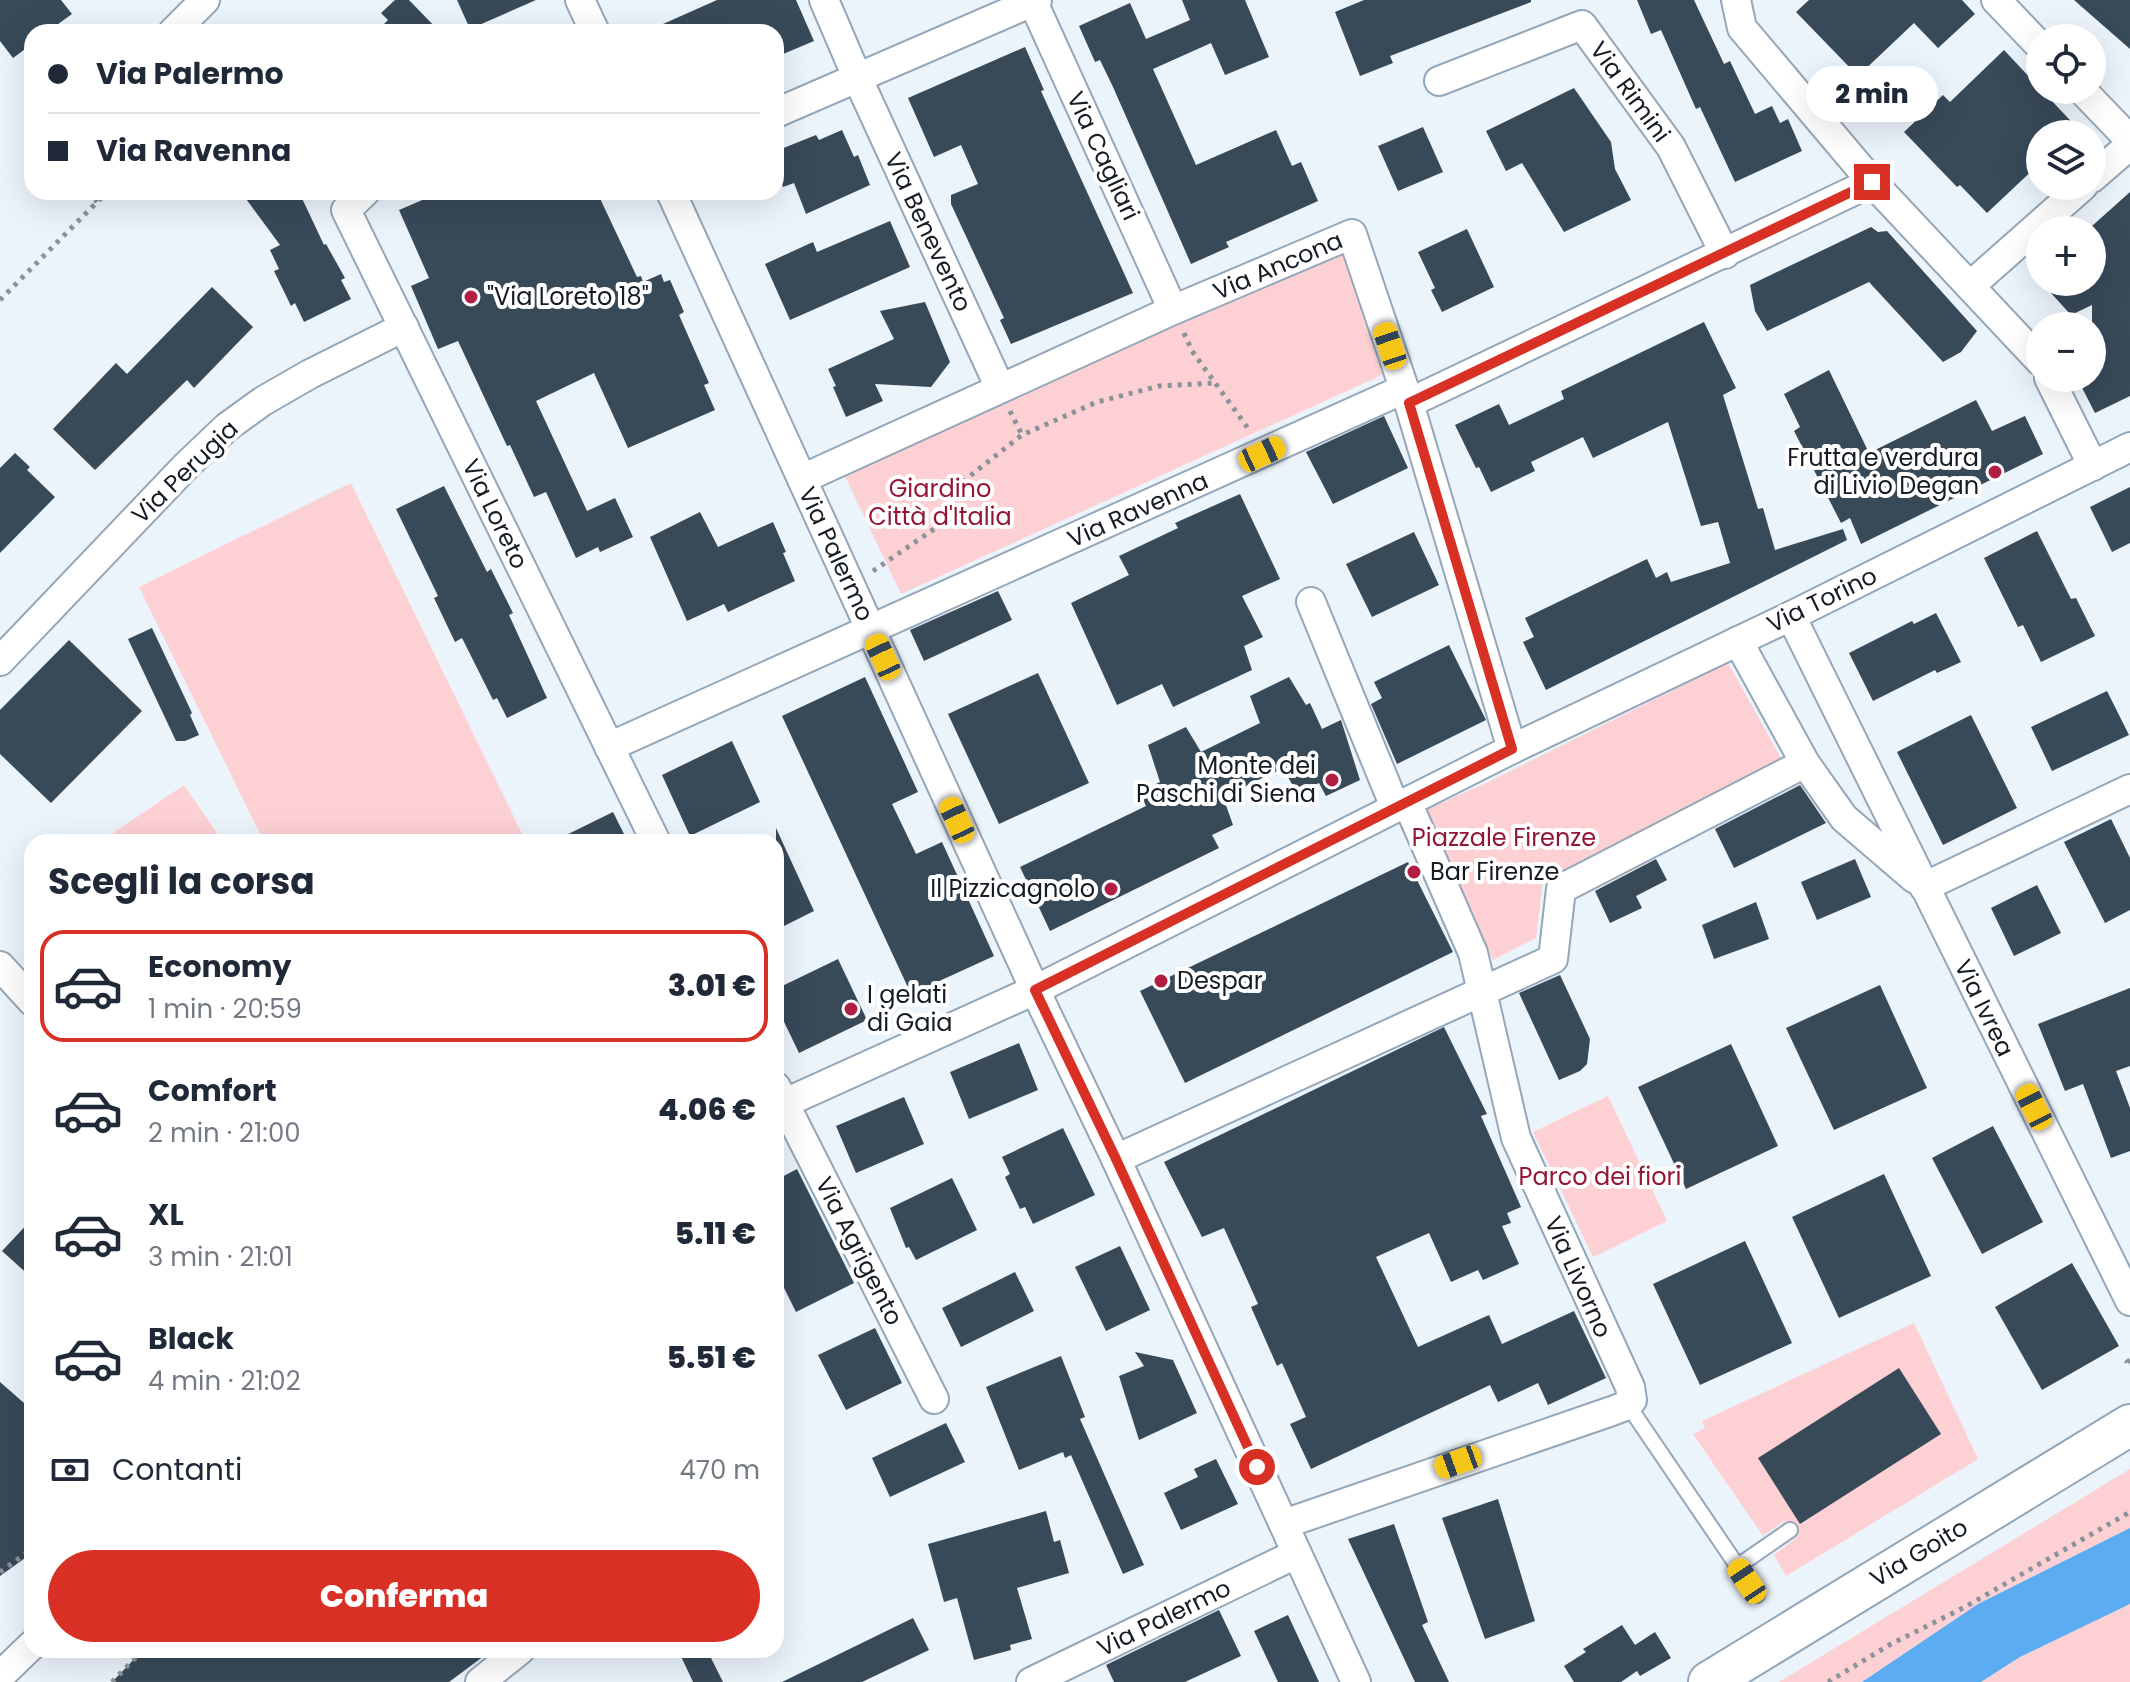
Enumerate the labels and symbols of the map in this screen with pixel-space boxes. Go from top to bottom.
street label: Via Rimini [1583,35,1678,149]
callout: 2 min [1806,66,1938,122]
street label: Via Cagliari [1059,86,1148,226]
street label: Via Benevento [877,147,980,317]
route end [1854,164,1890,200]
street label: Via Ancona [1208,223,1348,308]
place label: "Via Loreto 18" [487,280,649,313]
marker: "Via Loreto 18" [462,288,480,306]
car [1371,319,1409,373]
street label: Via Perugia [124,412,245,531]
car [1235,433,1289,475]
place label: Frutta e verdura di Livio Degan [1787,441,1979,502]
street label: Via Loreto [455,453,536,574]
marker: Frutta e verdura di Livio Degan [1986,463,2004,481]
street label: Via Ravenna [1062,464,1213,555]
park label: Giardino Città d'Italia [868,472,1012,533]
street label: Via Palermo [791,481,882,626]
street label: Via Torino [1761,559,1882,640]
car [862,630,904,684]
place label: Monte dei Paschi di Siena [1136,749,1316,810]
marker: Monte dei Paschi di Siena [1323,771,1341,789]
car [936,793,978,847]
park label: Piazzale Firenze [1412,821,1596,854]
place label: Bar Firenze [1430,855,1559,888]
marker: Bar Firenze [1405,863,1423,881]
place label: Il Pizzicagnolo [930,872,1095,905]
marker: Il Pizzicagnolo [1102,880,1120,898]
street label: Via Ivrea [1947,954,2022,1062]
place label: Despar [1177,964,1263,997]
marker: Despar [1152,972,1170,990]
place label: I gelati di Gaia [867,978,953,1039]
marker: I gelati di Gaia [842,1000,860,1018]
car [2012,1080,2056,1134]
park label: Parco dei fiori [1519,1160,1681,1193]
street label: Via Agrigento [808,1171,911,1331]
street label: Via Livorno [1537,1211,1620,1343]
car [1431,1443,1485,1481]
route start [1239,1449,1275,1485]
street label: Via Goito [1864,1510,1974,1595]
car [1724,1554,1770,1608]
street label: Via Palermo [1092,1571,1236,1664]

